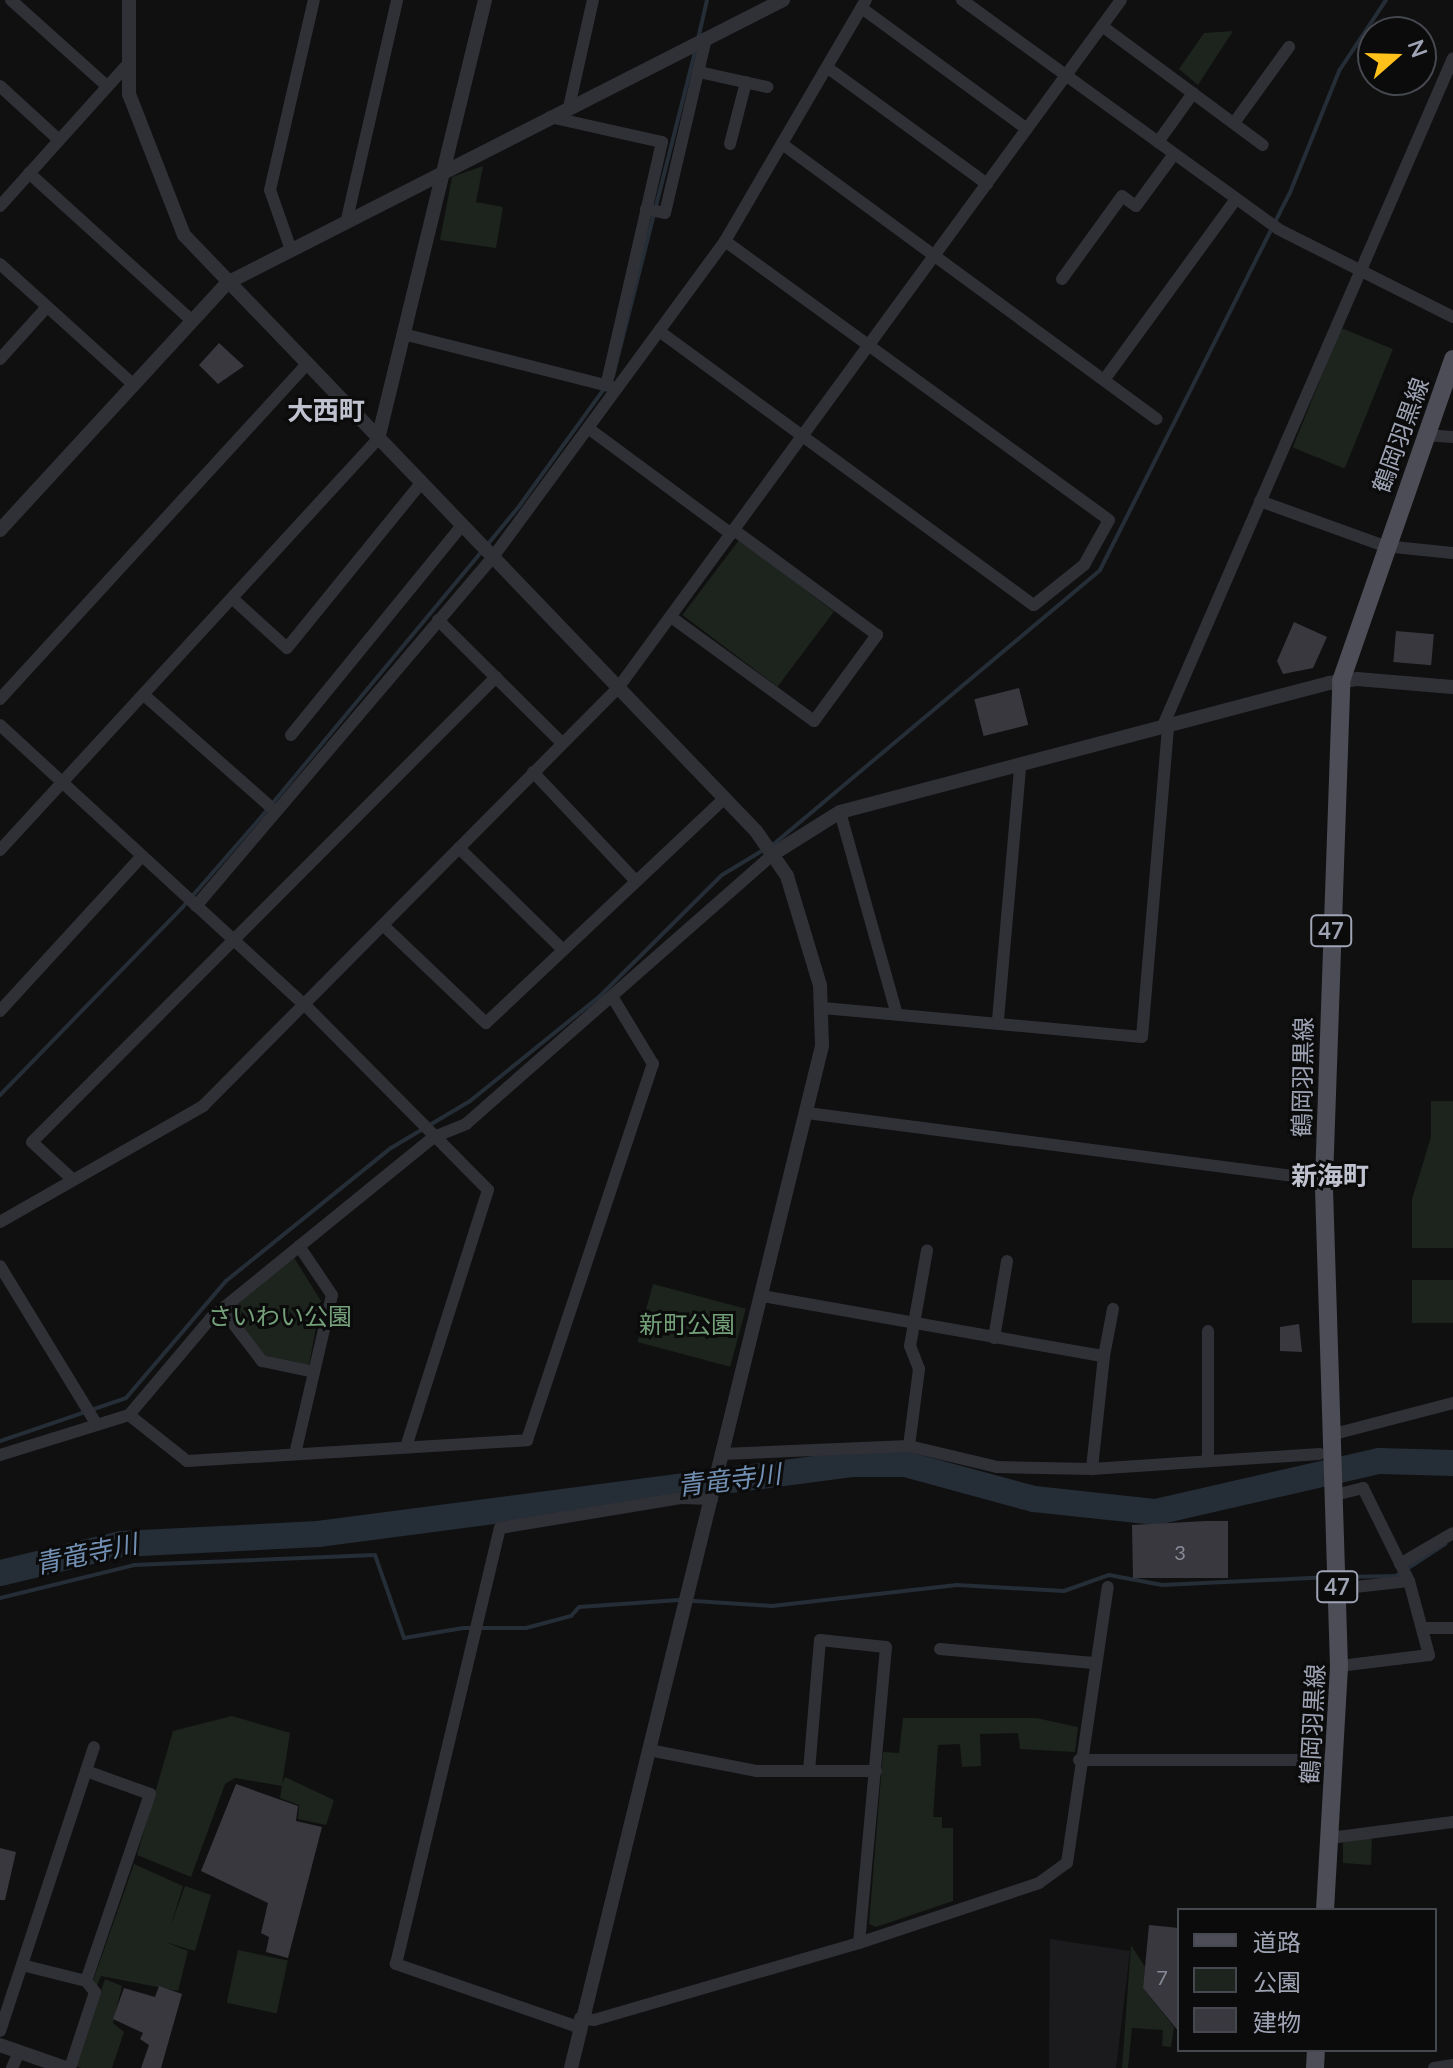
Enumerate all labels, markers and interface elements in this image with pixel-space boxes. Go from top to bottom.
north arrow [1357,16,1437,96]
text: N [1403,36,1434,61]
street label: 鶴岡羽黒線 [1366,374,1434,496]
district label: 大西町 [287,395,365,427]
road number: 47 [1309,913,1353,949]
street label: 鶴岡羽黒線 [1287,1017,1317,1137]
district label: 新海町 [1291,1160,1369,1192]
park label: さいわい公園 [208,1302,352,1330]
park label: 新町公園 [639,1310,735,1338]
water label: 青竜寺川 [675,1458,783,1502]
water label: 青竜寺川 [32,1528,140,1580]
house number: 3 [1174,1540,1186,1564]
road number: 47 [1315,1569,1359,1605]
street label: 鶴岡羽黒線 [1294,1663,1330,1785]
legend [1177,1908,1437,2052]
text: 道路 [1253,1927,1301,1956]
house number: 7 [1156,1965,1168,1989]
text: 公園 [1253,1967,1301,1996]
text: 建物 [1253,2007,1301,2036]

